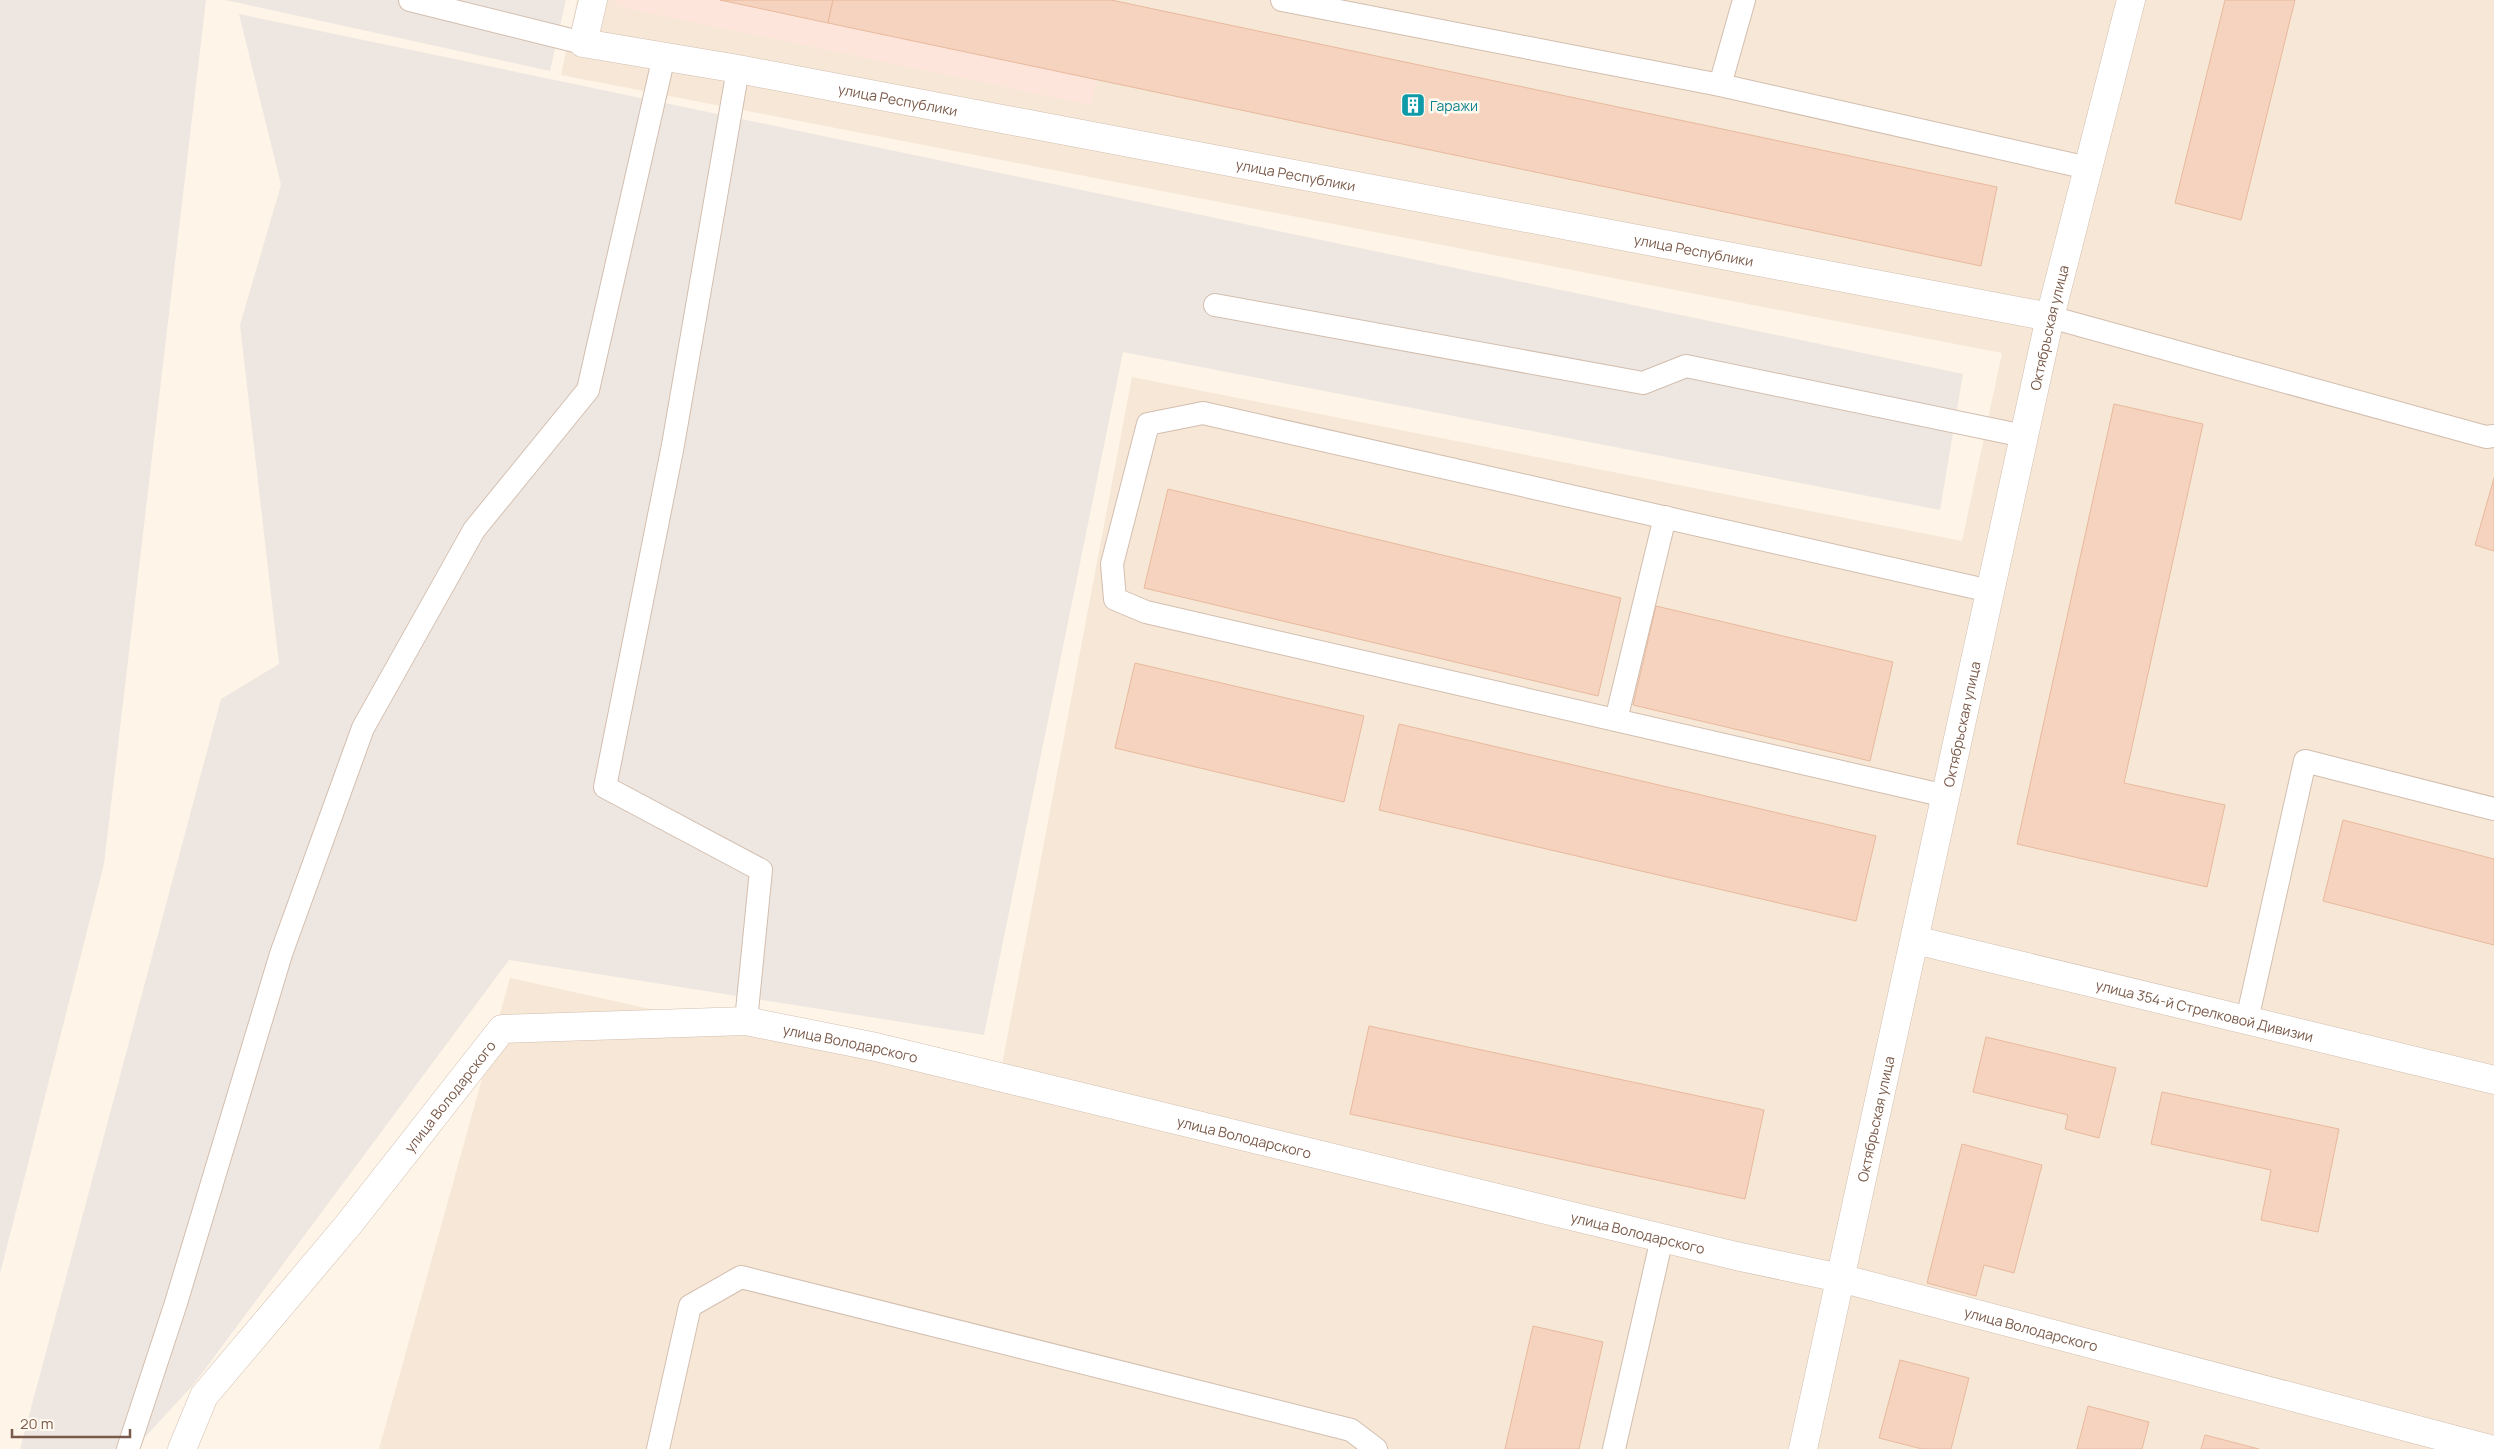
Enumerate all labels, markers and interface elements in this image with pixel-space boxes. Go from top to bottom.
street label: улица Республики [837,79,959,120]
building icon: Гаражи [1400,92,1426,118]
place label: Гаражи [1430,96,1478,115]
street label: улица Республики [1234,154,1357,195]
street label: улица Республики [1632,229,1755,270]
street label: Октябрьская улица [2025,263,2072,392]
street label: Октябрьская улица [1938,659,1984,789]
street label: улица 354-й Стрелковой Дивизии [2094,975,2315,1046]
street label: улица Володарского [781,1019,920,1066]
street label: улица Володарского [399,1036,499,1156]
street label: Октябрьская улица [1852,1054,1898,1183]
street label: улица Володарского [1175,1111,1313,1162]
street label: улица Володарского [1569,1207,1707,1258]
street label: улица Володарского [1962,1302,2100,1355]
scale bar [12,1406,130,1438]
text: 20 m [20,1413,53,1434]

